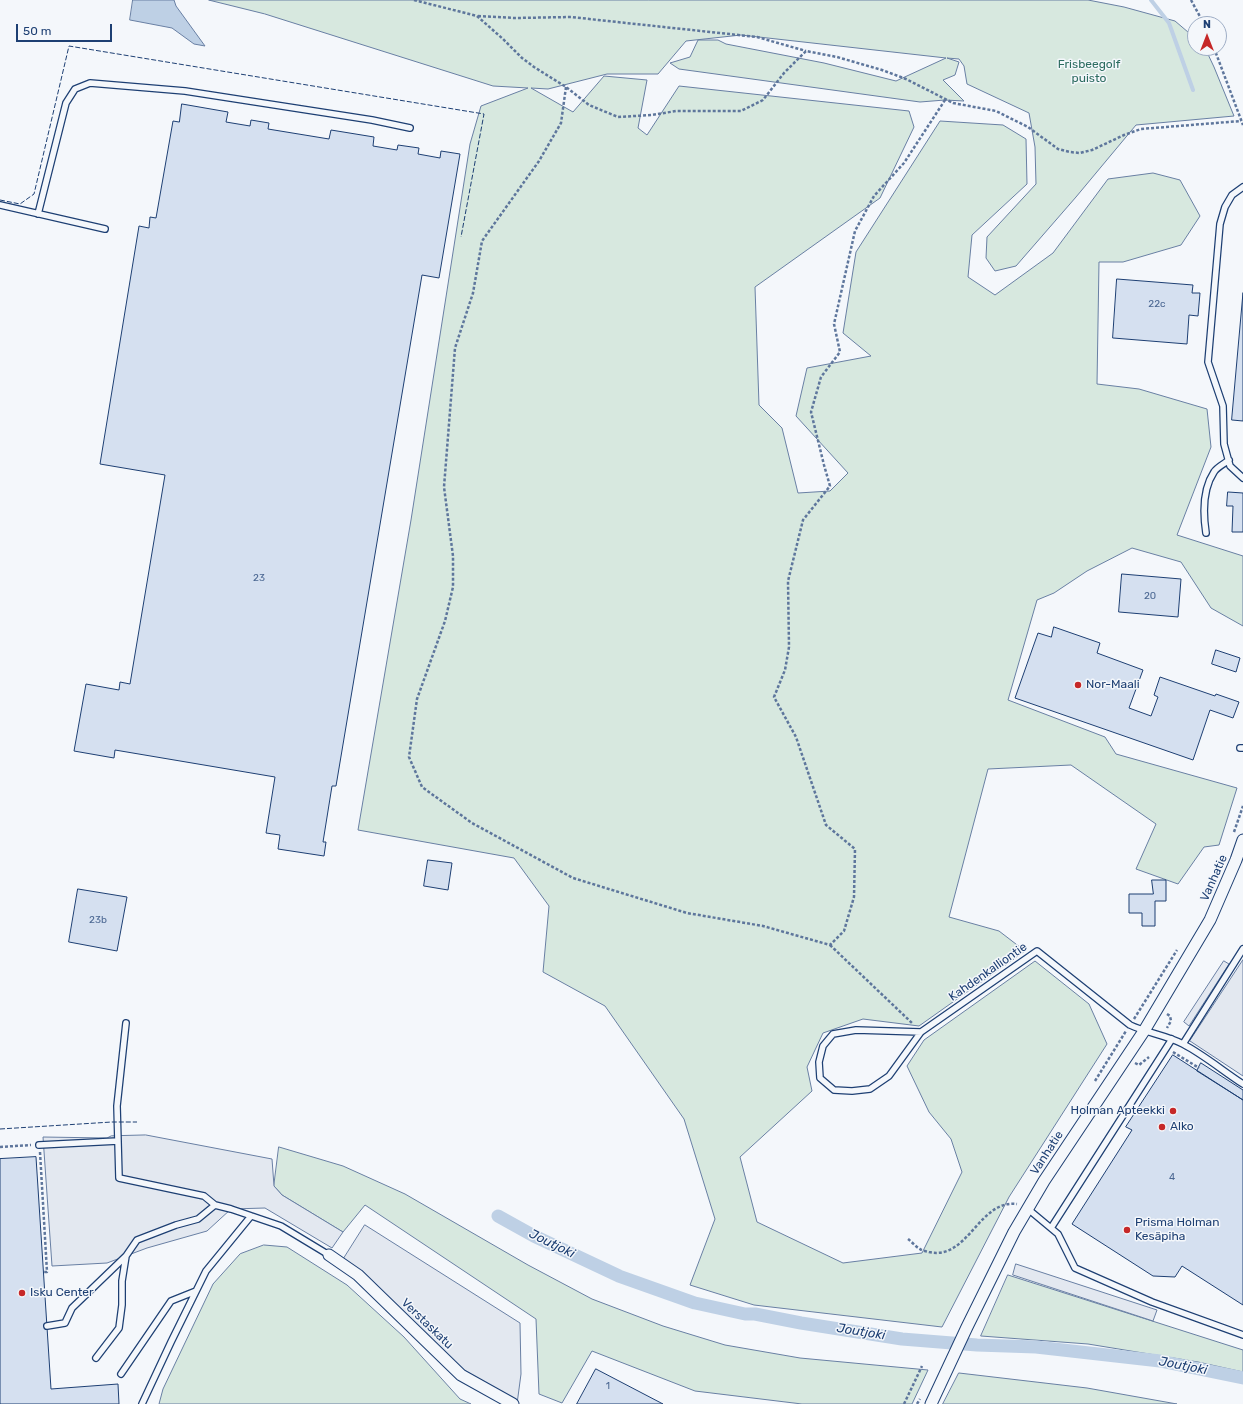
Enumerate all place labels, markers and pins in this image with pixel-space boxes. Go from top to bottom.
place label: Nor-Maali [1086,678,1140,692]
marker: Nor-Maali [1073,680,1083,690]
place label: Holman Apteekki [1071,1104,1165,1118]
marker: Holman Apteekki [1168,1106,1178,1116]
place label: Alko [1170,1120,1194,1134]
marker: Alko [1157,1122,1167,1132]
place label: Prisma Holman Kesäpiha [1135,1216,1219,1244]
marker: Prisma Holman Kesäpiha [1122,1225,1132,1235]
place label: Isku Center [30,1286,94,1300]
marker: Isku Center [17,1288,27,1298]

